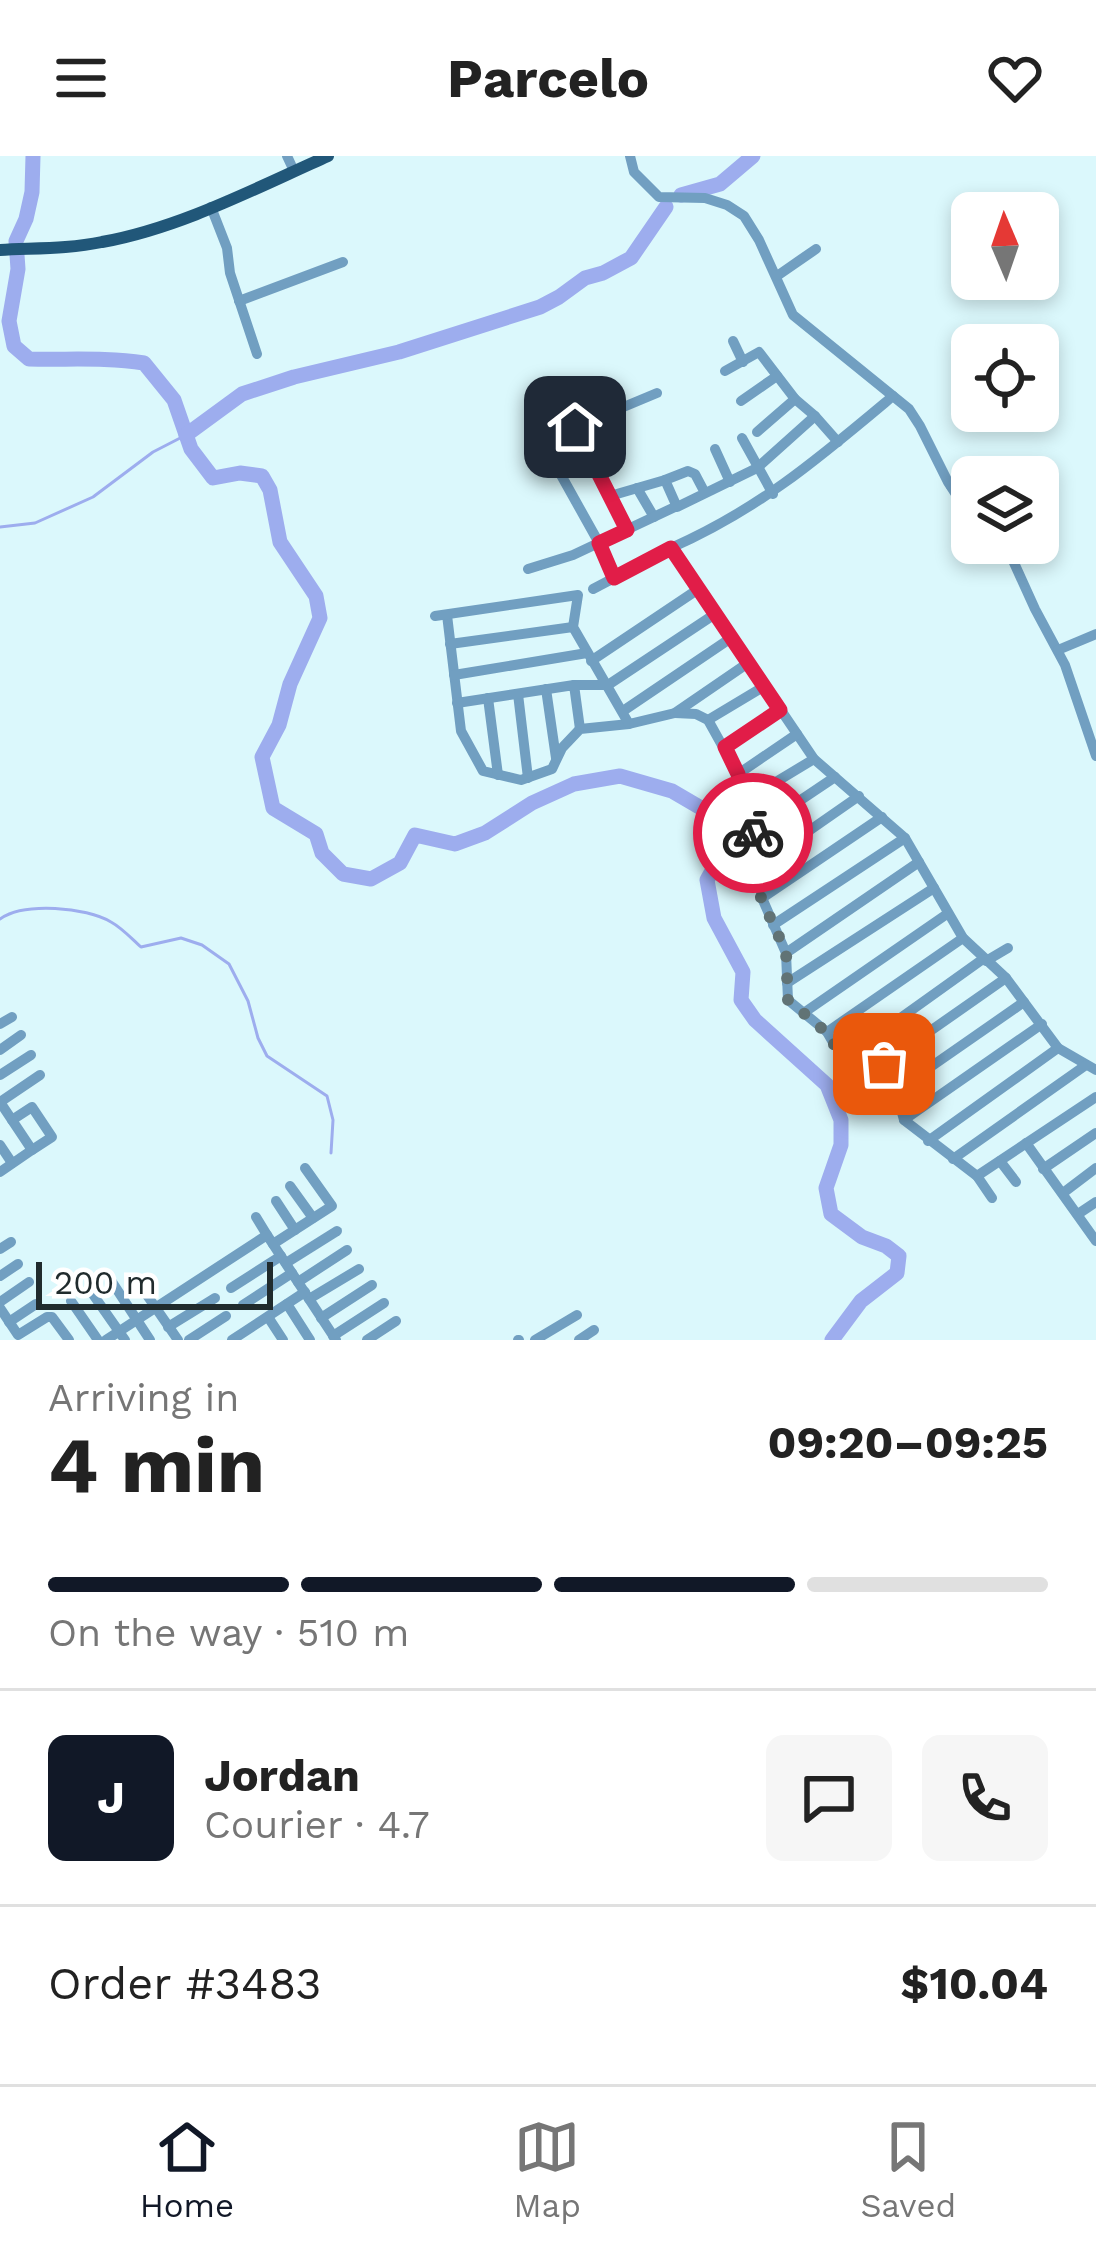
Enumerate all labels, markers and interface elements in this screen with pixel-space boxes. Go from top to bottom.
icon: menu [48,45,114,111]
icon: heart [982,45,1048,111]
text: Parcelo [447,47,649,110]
north arrow [951,192,1059,300]
map controls [951,192,1059,564]
button: locate [951,324,1059,432]
pin [524,376,626,478]
icon: home [542,394,608,460]
button: layers [951,456,1059,564]
courier [693,773,813,893]
icon: bike [720,800,786,866]
pin [833,1013,935,1115]
icon: bag [851,1031,917,1097]
scale bar [36,1256,273,1309]
text: 200 m [54,1263,157,1302]
text: Arriving in [48,1375,239,1420]
text: 09:20–09:25 [767,1416,1048,1469]
text: 4 min [48,1419,265,1511]
text: On the way · 510 m [48,1610,409,1655]
button: chat [766,1735,892,1861]
button: phone [922,1735,1048,1861]
text: Jordan [204,1749,360,1802]
text: J [97,1771,125,1824]
text: Courier · 4.7 [204,1802,430,1847]
text: Order #3483 [48,1957,321,2010]
text: $10.04 [901,1957,1048,2010]
tab: Home [140,2114,234,2225]
tab: Map [514,2114,581,2225]
tab: Saved [860,2114,956,2225]

